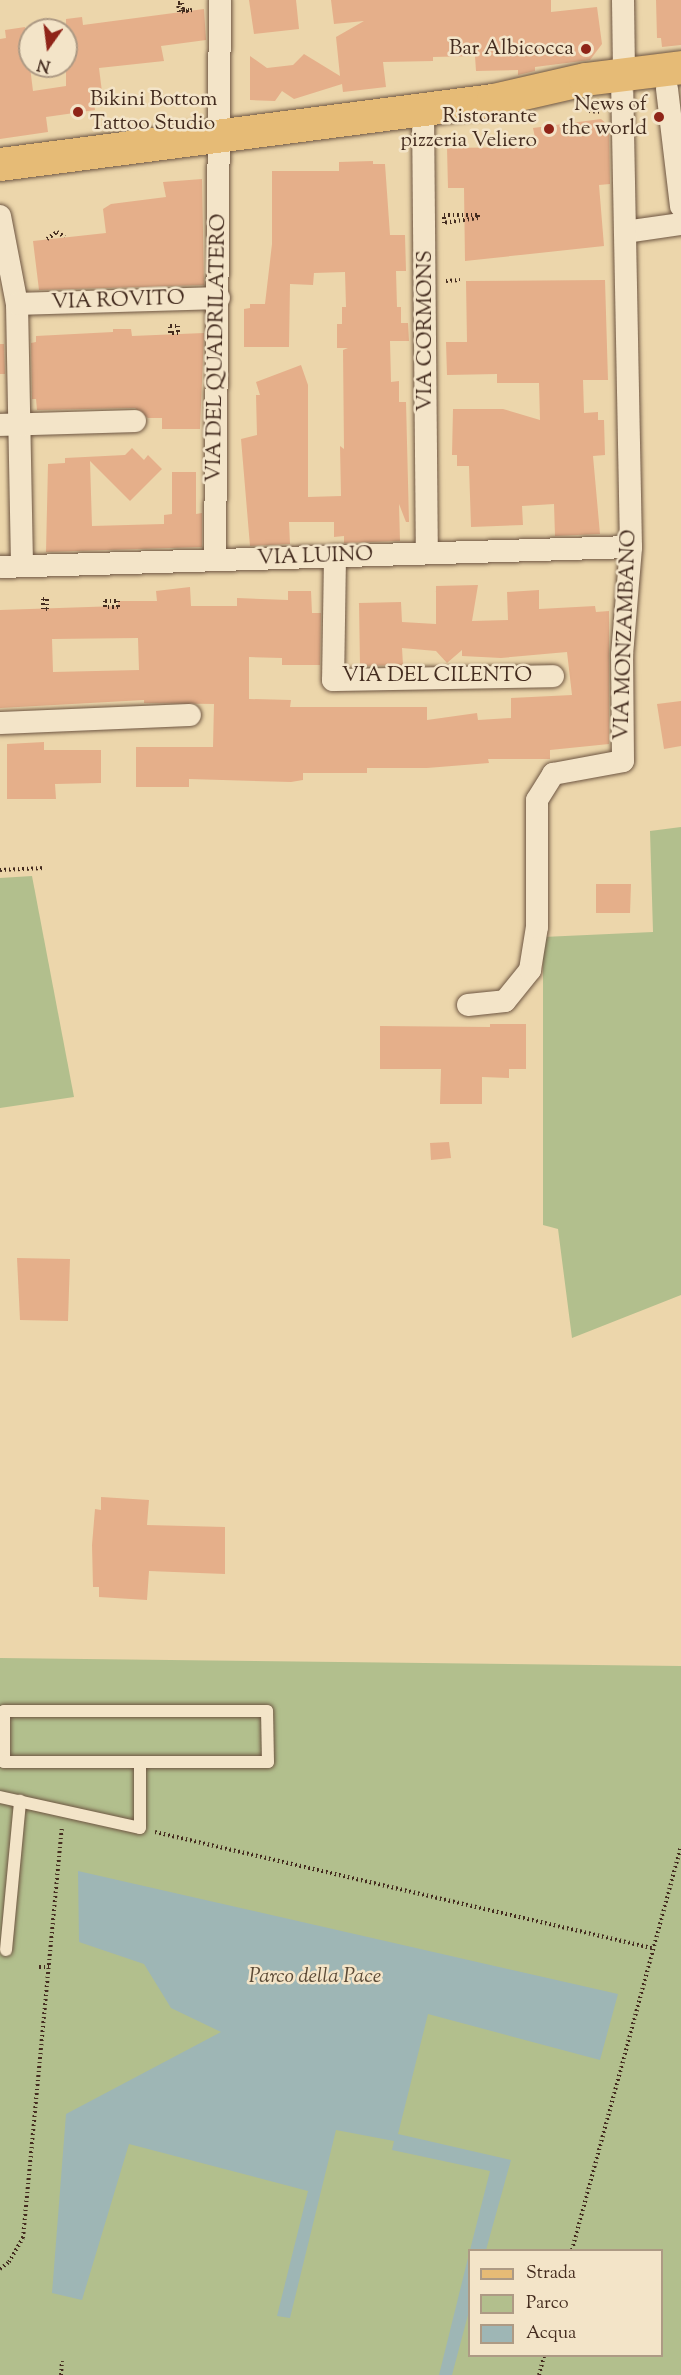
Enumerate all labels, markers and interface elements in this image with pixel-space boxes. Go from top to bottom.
north arrow [18,18,78,78]
place label: Bar Albicocca [449,36,574,62]
marker: Bar Albicocca [579,42,593,56]
text: N [35,51,53,77]
place label: Bikini Bottom Tattoo Studio [90,87,217,137]
place label: News of the world [562,92,647,142]
place label: Ristorante pizzeria Veliero [400,104,537,154]
marker: Bikini Bottom Tattoo Studio [71,105,85,119]
marker: News of the world [652,110,666,124]
marker: Ristorante pizzeria Veliero [542,122,556,136]
street label: VIA DEL QUADRILATERO [202,213,232,483]
street label: VIA CORMONS [413,250,439,412]
street label: VIA ROVITO [51,286,185,316]
street label: VIA MONZAMBANO [610,529,642,741]
street label: VIA LUINO [257,542,373,572]
street label: VIA DEL CILENTO [342,663,532,689]
park label: Parco della Pace [249,1964,381,1990]
legend [468,2249,663,2357]
text: Strada [526,2261,576,2287]
text: Parco [526,2291,569,2317]
text: Acqua [526,2321,576,2347]

